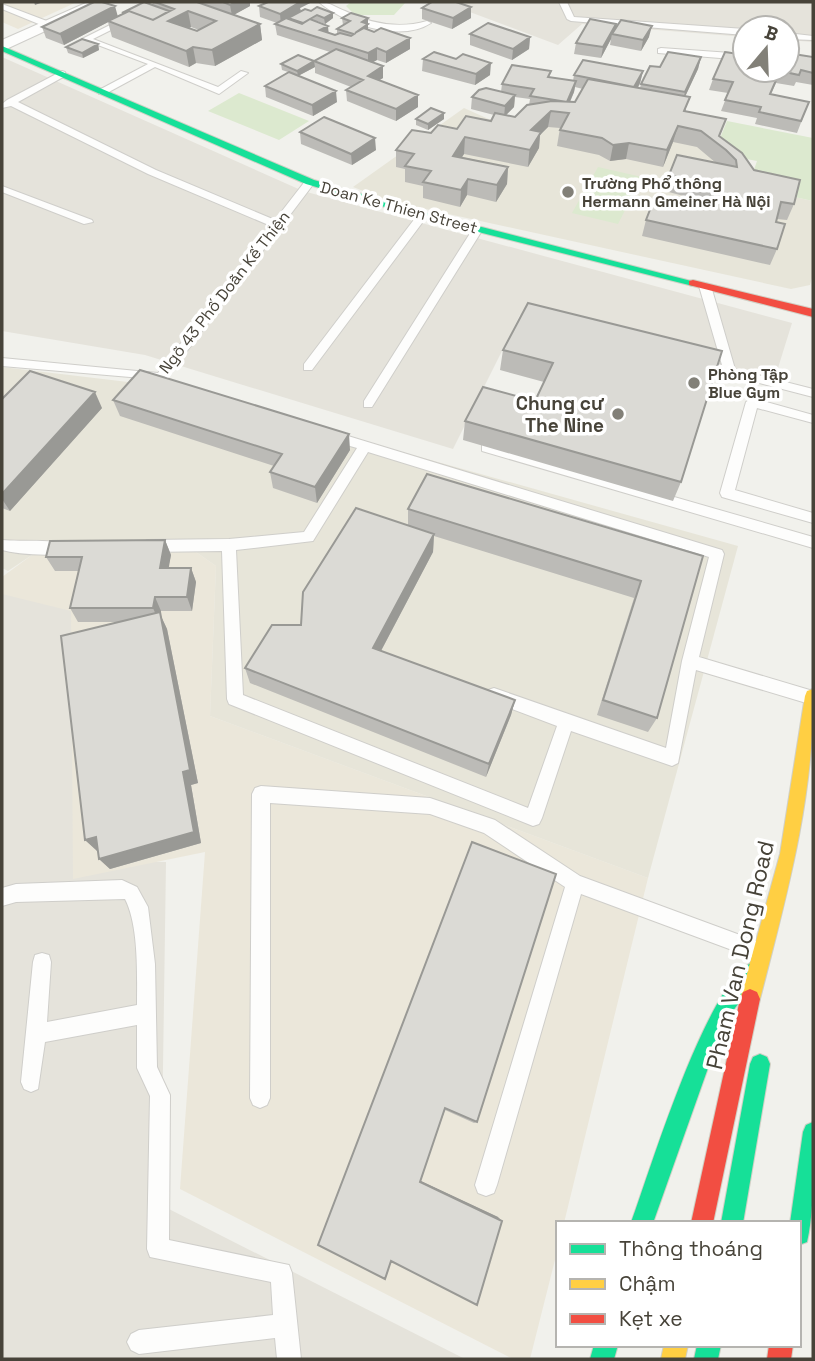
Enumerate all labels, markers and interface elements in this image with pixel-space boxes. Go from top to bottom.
north arrow [731,14,801,84]
text: B [761,20,781,47]
place label: Trường Phổ thông Hermann Gmeiner Hà Nội [582,173,771,212]
street label: Doan Ke Thien Street [318,176,480,239]
marker: Trường Phổ thông Hermann Gmeiner Hà Nội [560,184,576,200]
street label: Ngõ 43 Phố Doãn Kế Thiện [154,207,294,378]
place label: Phòng Tập Blue Gym [708,364,788,403]
marker: Phòng Tập Blue Gym [686,375,702,391]
place label: Chung cư The Nine [516,391,605,438]
marker: Chung cư The Nine [610,406,626,422]
street label: Pham Van Dong Road [699,838,781,1072]
legend [556,1221,801,1347]
text: Thông thoáng [619,1235,763,1262]
text: Chậm [619,1270,676,1297]
text: Kẹt xe [619,1305,683,1332]

